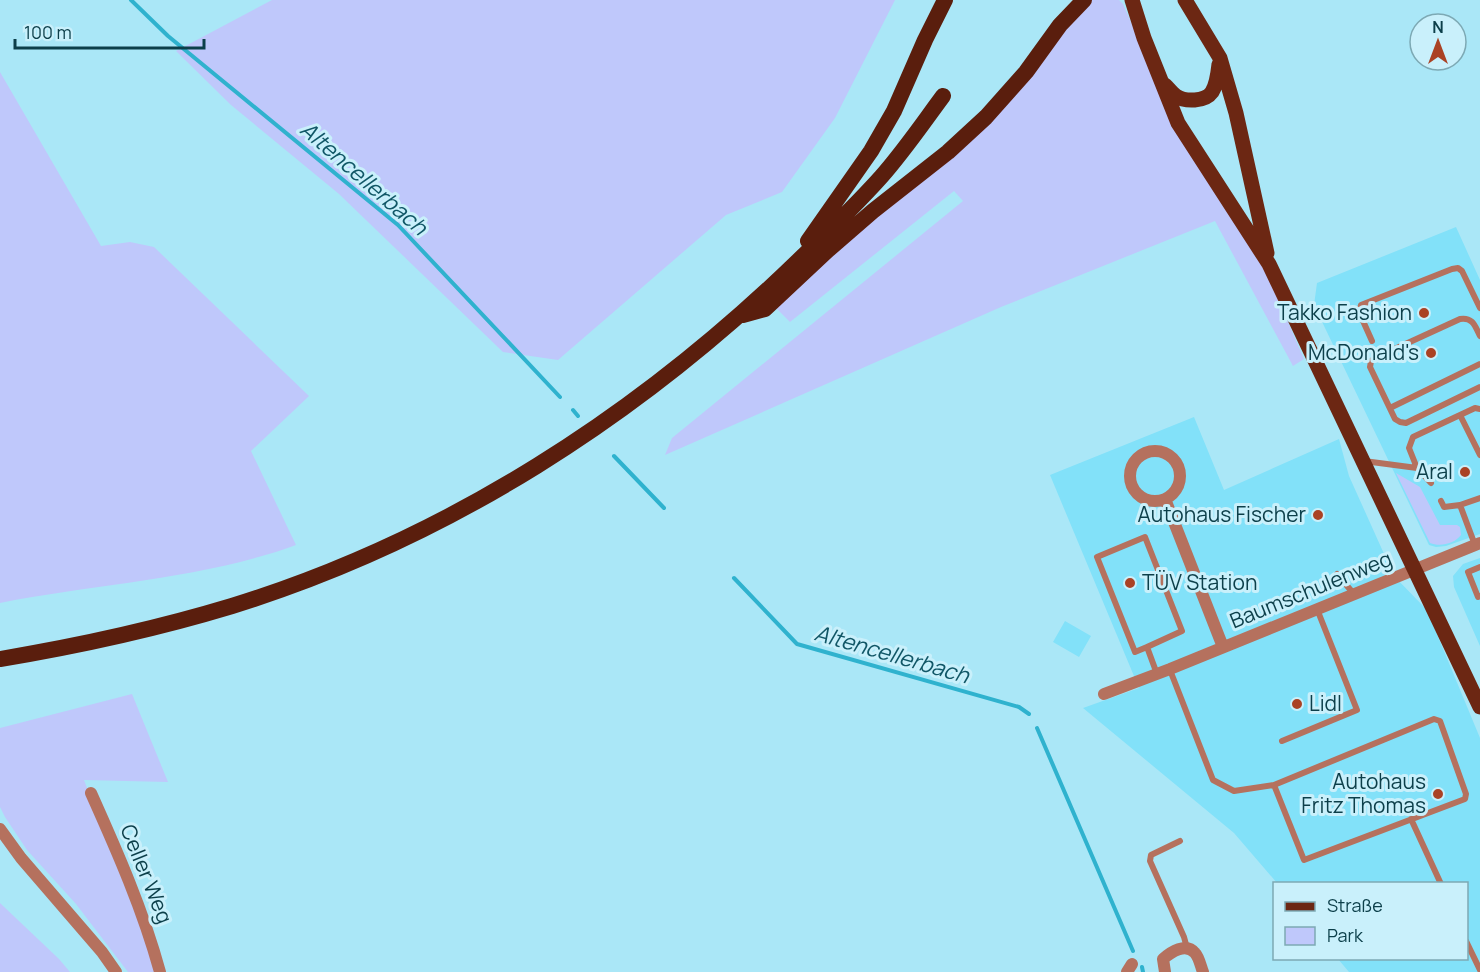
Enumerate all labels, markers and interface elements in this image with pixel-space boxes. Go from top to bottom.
scale bar [15,12,204,50]
north arrow [1408,12,1468,72]
text: N [1432,16,1444,38]
text: 100 m [24,20,72,44]
water label: Altencellerbach [294,114,435,242]
place label: Takko Fashion [1277,298,1412,326]
marker: Takko Fashion [1417,306,1431,320]
place label: McDonald's [1308,338,1419,366]
marker: McDonald's [1424,346,1438,360]
place label: Aral [1416,457,1453,485]
marker: Aral [1458,465,1472,479]
place label: Autohaus Fischer [1138,500,1306,528]
marker: Autohaus Fischer [1311,508,1325,522]
street label: Baumschulenweg [1226,544,1396,634]
place label: TÜV Station [1142,568,1257,596]
marker: TÜV Station [1123,576,1137,590]
water label: Altencellerbach [811,618,974,691]
place label: Lidl [1309,689,1342,717]
marker: Lidl [1290,697,1304,711]
place label: Autohaus Fritz Thomas [1301,767,1426,819]
marker: Autohaus Fritz Thomas [1431,787,1445,801]
street label: Celler Weg [114,820,179,927]
legend [1273,882,1468,960]
text: Straße [1327,893,1383,917]
text: Park [1327,923,1364,947]

